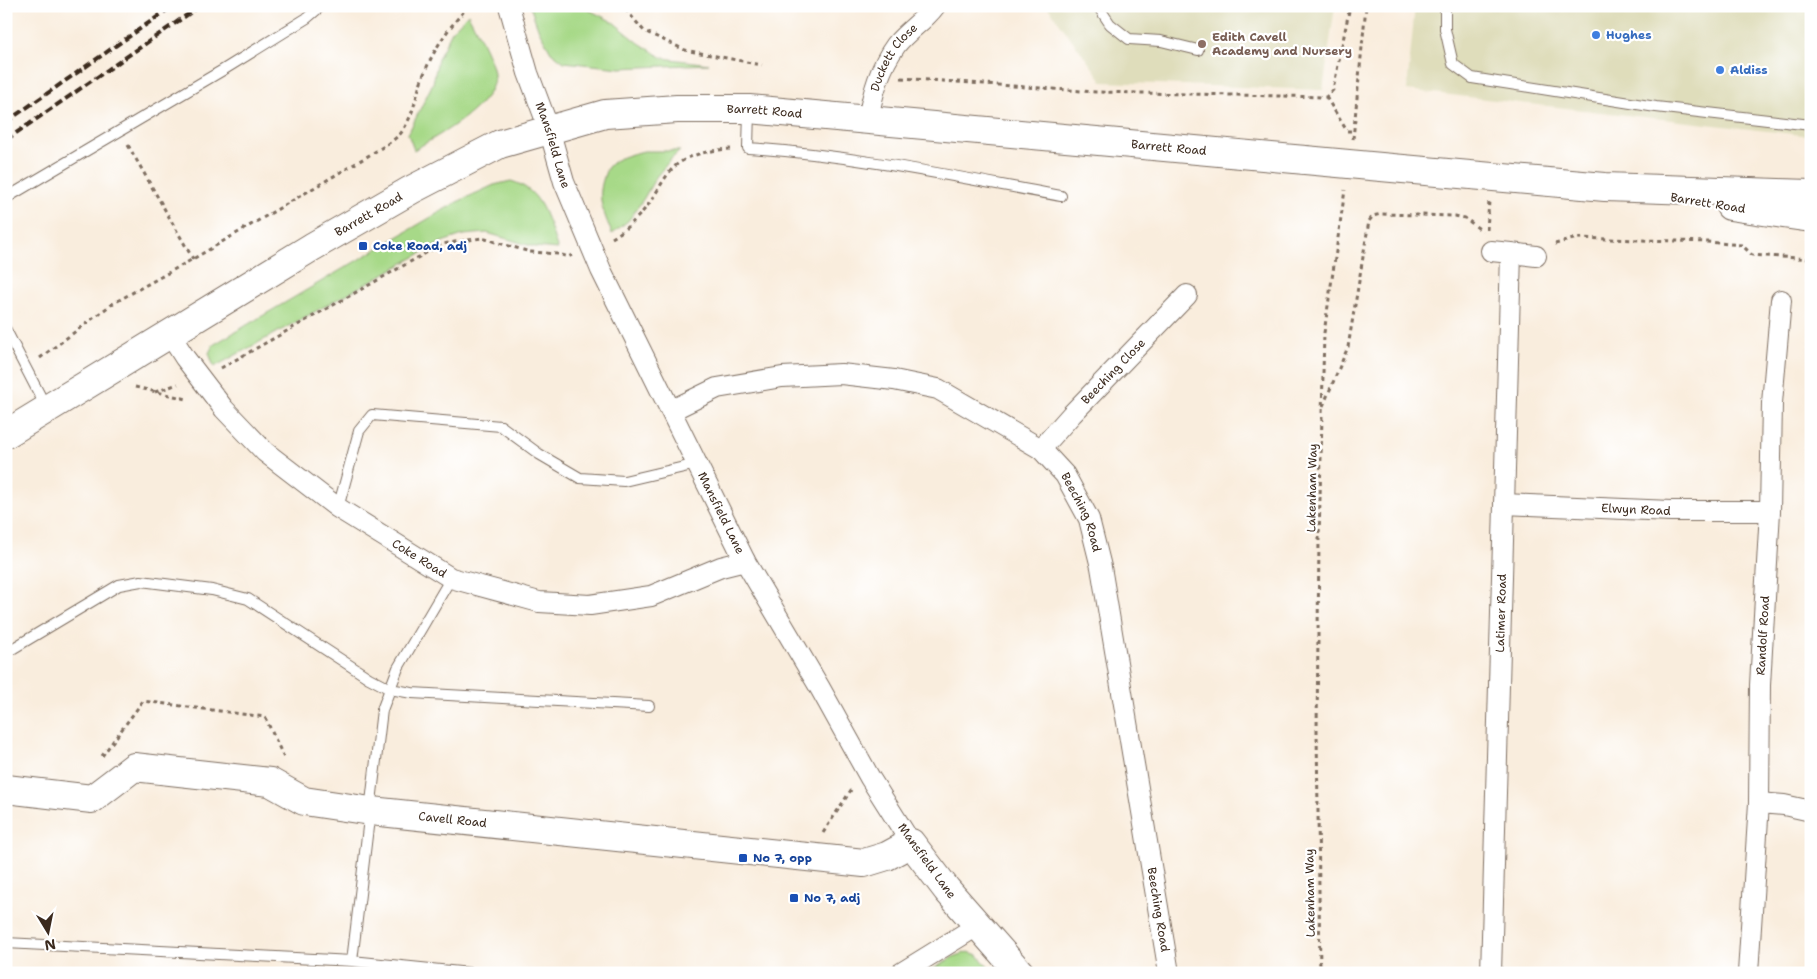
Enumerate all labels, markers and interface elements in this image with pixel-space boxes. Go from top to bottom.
street label: Duckett Close [867,20,921,93]
place label: Hughes [1606,27,1651,43]
place label: Edith Cavell Academy and Nursery [1212,29,1352,59]
marker: Hughes [1590,29,1602,41]
marker: Edith Cavell Academy and Nursery [1196,38,1208,50]
place label: Aldiss [1730,62,1768,78]
marker: Aldiss [1714,64,1726,76]
street label: Mansfield Lane [532,100,574,191]
street label: Barrett Road [727,101,803,122]
street label: Barrett Road [1130,136,1208,159]
street label: Barrett Road [332,188,406,240]
street label: Barrett Road [1669,189,1747,217]
place label: Coke Road, adj [373,238,467,254]
marker: Coke Road, adj [357,240,369,252]
street label: Beeching Close [1078,335,1149,408]
street label: Lakenham Way [1303,443,1321,533]
street label: Mansfield Lane [694,469,748,557]
street label: Beeching Road [1057,470,1105,554]
street label: Elwyn Road [1601,500,1671,519]
street label: Coke Road [389,535,450,582]
street label: Latimer Road [1492,573,1510,653]
street label: Randolf Road [1753,595,1773,676]
street label: Cavell Road [418,808,488,831]
street label: Mansfield Lane [894,820,960,902]
street label: Lakenham Way [1301,848,1319,938]
place label: No 7, opp [753,850,812,866]
marker: No 7, opp [737,852,749,864]
street label: Beeching Road [1143,866,1173,954]
place label: No 7, adj [804,890,860,906]
marker: No 7, adj [788,892,800,904]
north arrow [22,906,72,956]
text: N [43,935,57,955]

